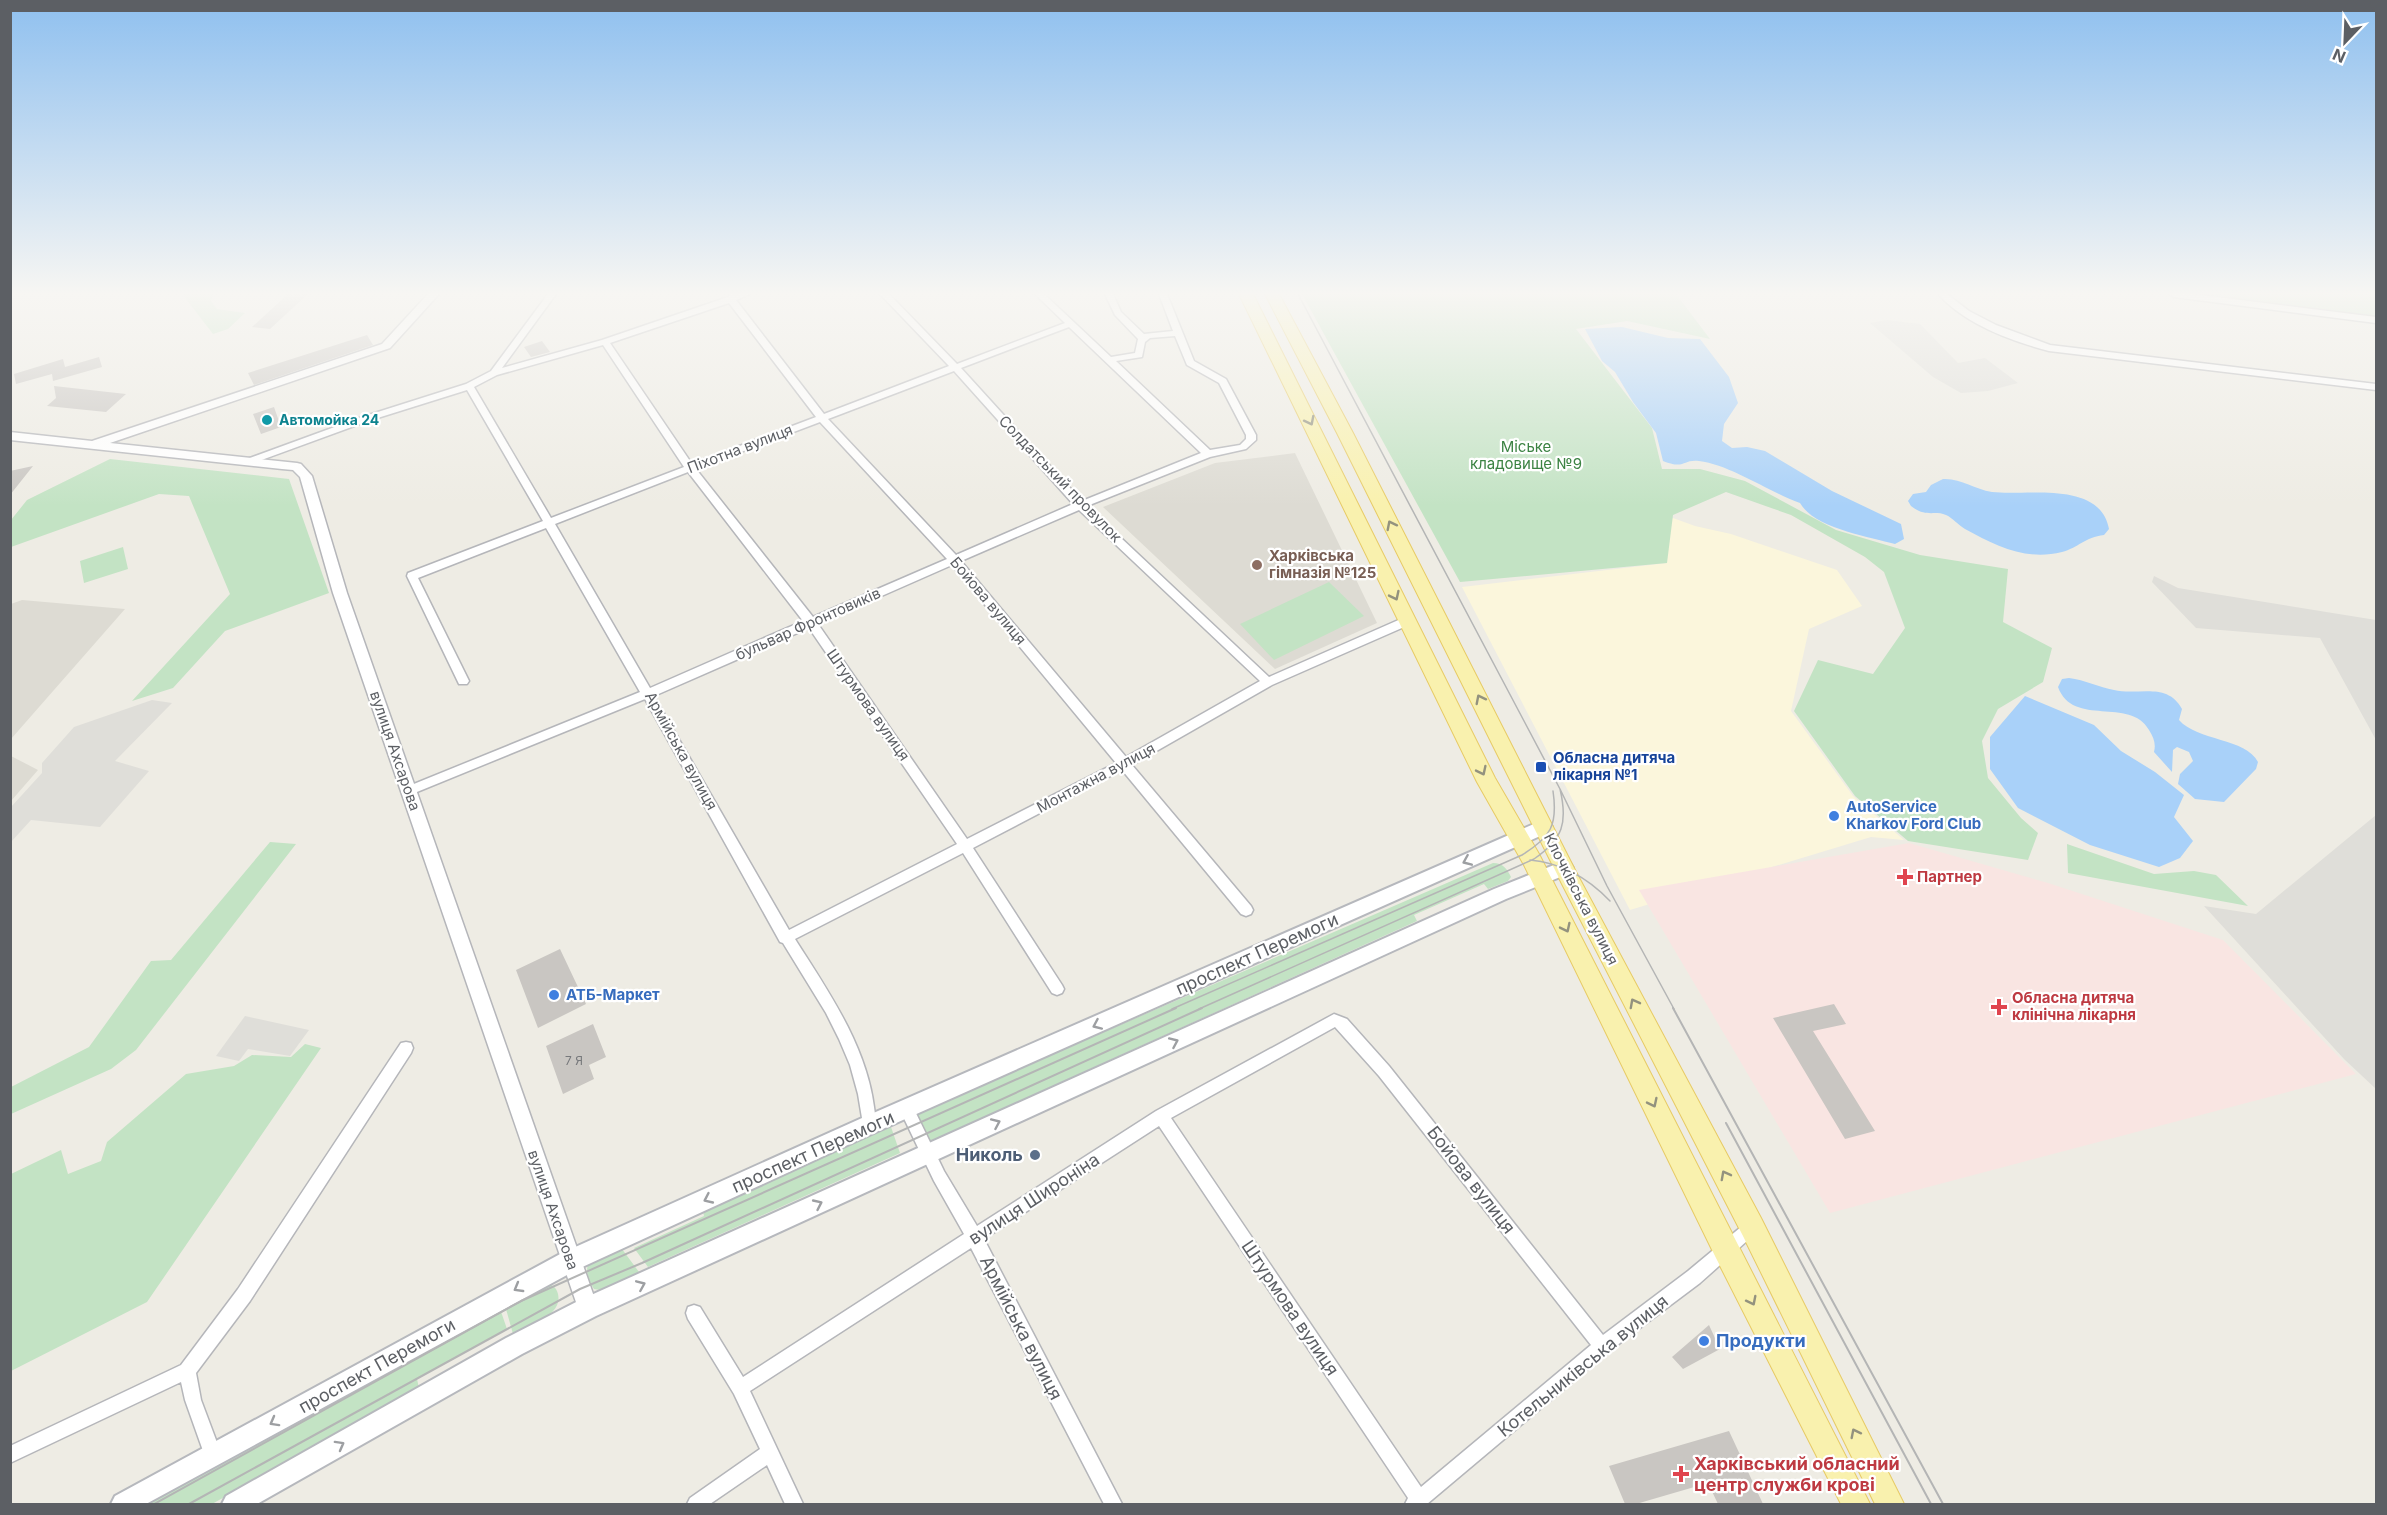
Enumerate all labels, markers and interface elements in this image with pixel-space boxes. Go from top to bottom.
north arrow [2315,12,2375,72]
text: N [2330,44,2349,67]
place label: Автомойка 24 [279,411,379,428]
street label: Солдатський провулок [995,411,1126,546]
marker: Автомойка 24 [260,413,274,427]
one-way arrow [1303,415,1314,425]
street label: Піхотна вулиця [684,420,795,477]
park label: Міське кладовище №9 [1470,437,1582,473]
one-way arrow [1387,521,1399,532]
place label: Харківська гімназія №125 [1269,546,1376,582]
street label: Бойова вулиця [946,553,1031,648]
marker: Харківська гімназія №125 [1250,558,1264,572]
street label: бульвар Фронтовиків [732,583,883,664]
one-way arrow [1388,590,1400,601]
street label: Штурмова вулиця [823,645,914,764]
street label: вулиця Ахсарова [366,688,425,813]
street label: Армійська вулиця [641,688,722,813]
one-way arrow [1476,695,1487,706]
street label: Монтажна вулиця [1033,738,1158,817]
place label: Обласна дитяча лікарня №1 [1553,748,1675,784]
marker: Обласна дитяча лікарня №1 [1534,760,1548,774]
one-way arrow [1474,765,1486,776]
place label: AutoService Kharkov Ford Club [1846,797,1981,833]
marker: AutoService Kharkov Ford Club [1827,809,1841,823]
street label: Клочківська вулиця [1540,830,1623,968]
one-way arrow [1462,854,1473,866]
place label: Партнер [1917,867,1982,886]
marker: Партнер [1898,870,1912,884]
street label: проспект Перемоги [1172,908,1341,999]
one-way arrow [1559,922,1571,933]
place label: АТБ-Маркет [566,985,660,1004]
marker: АТБ-Маркет [547,988,561,1002]
place label: Обласна дитяча клінічна лікарня [2012,988,2136,1024]
one-way arrow [1630,998,1641,1009]
marker: Обласна дитяча клінічна лікарня [1990,998,2008,1016]
one-way arrow [1092,1018,1103,1030]
one-way arrow [1167,1038,1178,1050]
house number: 7 Я [565,1053,583,1068]
one-way arrow [1646,1097,1657,1107]
street label: проспект Перемоги [728,1106,897,1197]
one-way arrow [989,1118,1000,1130]
street label: Бойова вулиця [1423,1122,1520,1238]
place label: Николь [956,1144,1023,1165]
street label: вулиця Ахсарова [524,1147,583,1272]
street label: вулиця Широніна [964,1148,1103,1249]
marker: Николь [1028,1148,1042,1162]
one-way arrow [1721,1171,1732,1182]
one-way arrow [704,1192,715,1204]
one-way arrow [812,1199,823,1211]
street label: Штурмова вулиця [1237,1236,1343,1379]
street label: Армійська вулиця [976,1252,1067,1403]
one-way arrow [635,1280,646,1292]
one-way arrow [514,1281,524,1292]
street label: Котельниківська вулиця [1493,1290,1672,1441]
one-way arrow [1745,1295,1756,1306]
street label: проспект Перемоги [295,1314,459,1417]
place label: Продукти [1716,1330,1806,1351]
marker: Продукти [1697,1334,1711,1348]
one-way arrow [269,1415,280,1426]
one-way arrow [1850,1429,1862,1440]
one-way arrow [334,1441,344,1452]
place label: Харківський обласний центр служби крові [1694,1453,1900,1495]
marker: Харківський обласний центр служби крові [1672,1465,1690,1483]

